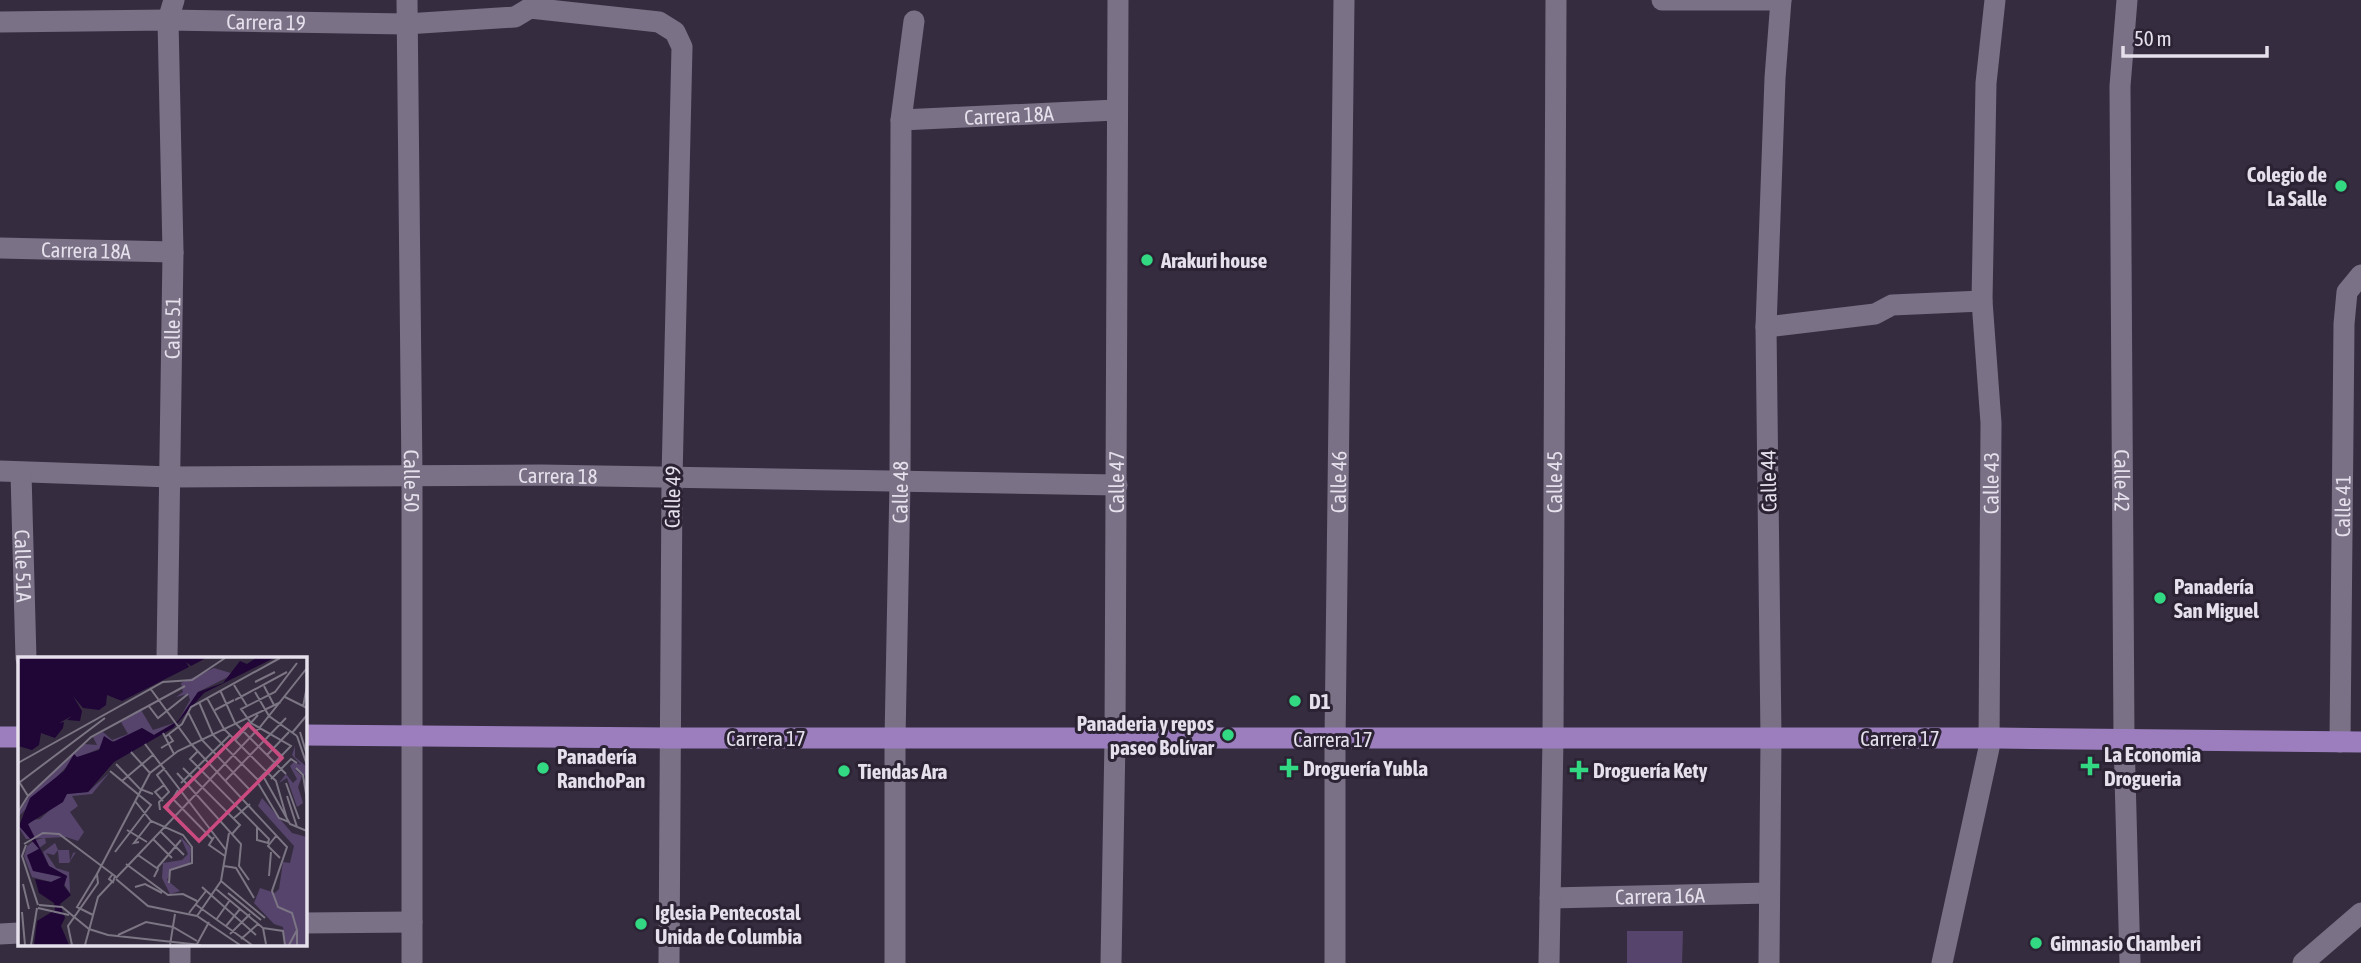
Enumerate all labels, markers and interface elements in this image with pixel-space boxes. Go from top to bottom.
street label: Carrera 19 [226,9,306,34]
scale bar [2123,14,2266,58]
text: 50 m [2134,26,2172,50]
street label: Carrera 18A [964,101,1055,129]
place label: Colegio de La Salle [2247,162,2327,210]
marker: Colegio de La Salle [2333,178,2349,194]
street label: Carrera 18A [41,237,132,263]
place label: Arakuri house [1160,248,1267,272]
marker: Arakuri house [1139,252,1155,268]
street label: Calle 51 [159,297,184,359]
street label: Calle 42 [2110,449,2135,512]
street label: Calle 50 [400,450,424,512]
street label: Calle 44 [1755,450,1781,512]
street label: Calle 47 [1104,451,1128,513]
street label: Calle 46 [1326,451,1351,513]
street label: Calle 45 [1542,451,1566,513]
street label: Calle 43 [1978,452,2003,514]
street label: Calle 48 [887,461,912,523]
street label: Carrera 18 [518,463,598,488]
street label: Calle 49 [659,466,685,528]
street label: Calle 41 [2330,475,2355,537]
street label: Calle 51A [11,529,36,603]
place label: Panadería San Miguel [2174,574,2259,622]
marker: Panadería San Miguel [2152,590,2168,606]
inset map [18,657,306,946]
place label: D1 [1309,689,1331,713]
marker: D1 [1287,693,1303,709]
place label: Panaderia y repos paseo Bolívar [1077,711,1215,759]
street label: Carrera 17 [726,726,806,750]
street label: Carrera 17 [1860,726,1940,750]
marker: Panaderia y repos paseo Bolívar [1220,727,1236,743]
street label: Carrera 17 [1293,727,1373,751]
place label: La Economia Drogueria [2104,742,2201,790]
place label: Panadería RanchoPan [557,744,645,792]
place label: Droguería Yubla [1303,756,1428,780]
place label: Droguería Kety [1593,758,1708,782]
marker: La Economia Drogueria [2082,758,2098,774]
place label: Tiendas Ara [858,759,947,783]
marker: Panadería RanchoPan [535,760,551,776]
marker: Droguería Yubla [1281,760,1297,776]
marker: Droguería Kety [1571,762,1587,778]
marker: Tiendas Ara [836,763,852,779]
street label: Carrera 16A [1615,882,1706,909]
place label: Iglesia Pentecostal Unida de Columbia [655,900,802,948]
marker: Iglesia Pentecostal Unida de Columbia [633,916,649,932]
place label: Gimnasio Chamberi [2050,931,2201,955]
marker: Gimnasio Chamberi [2028,935,2044,951]

